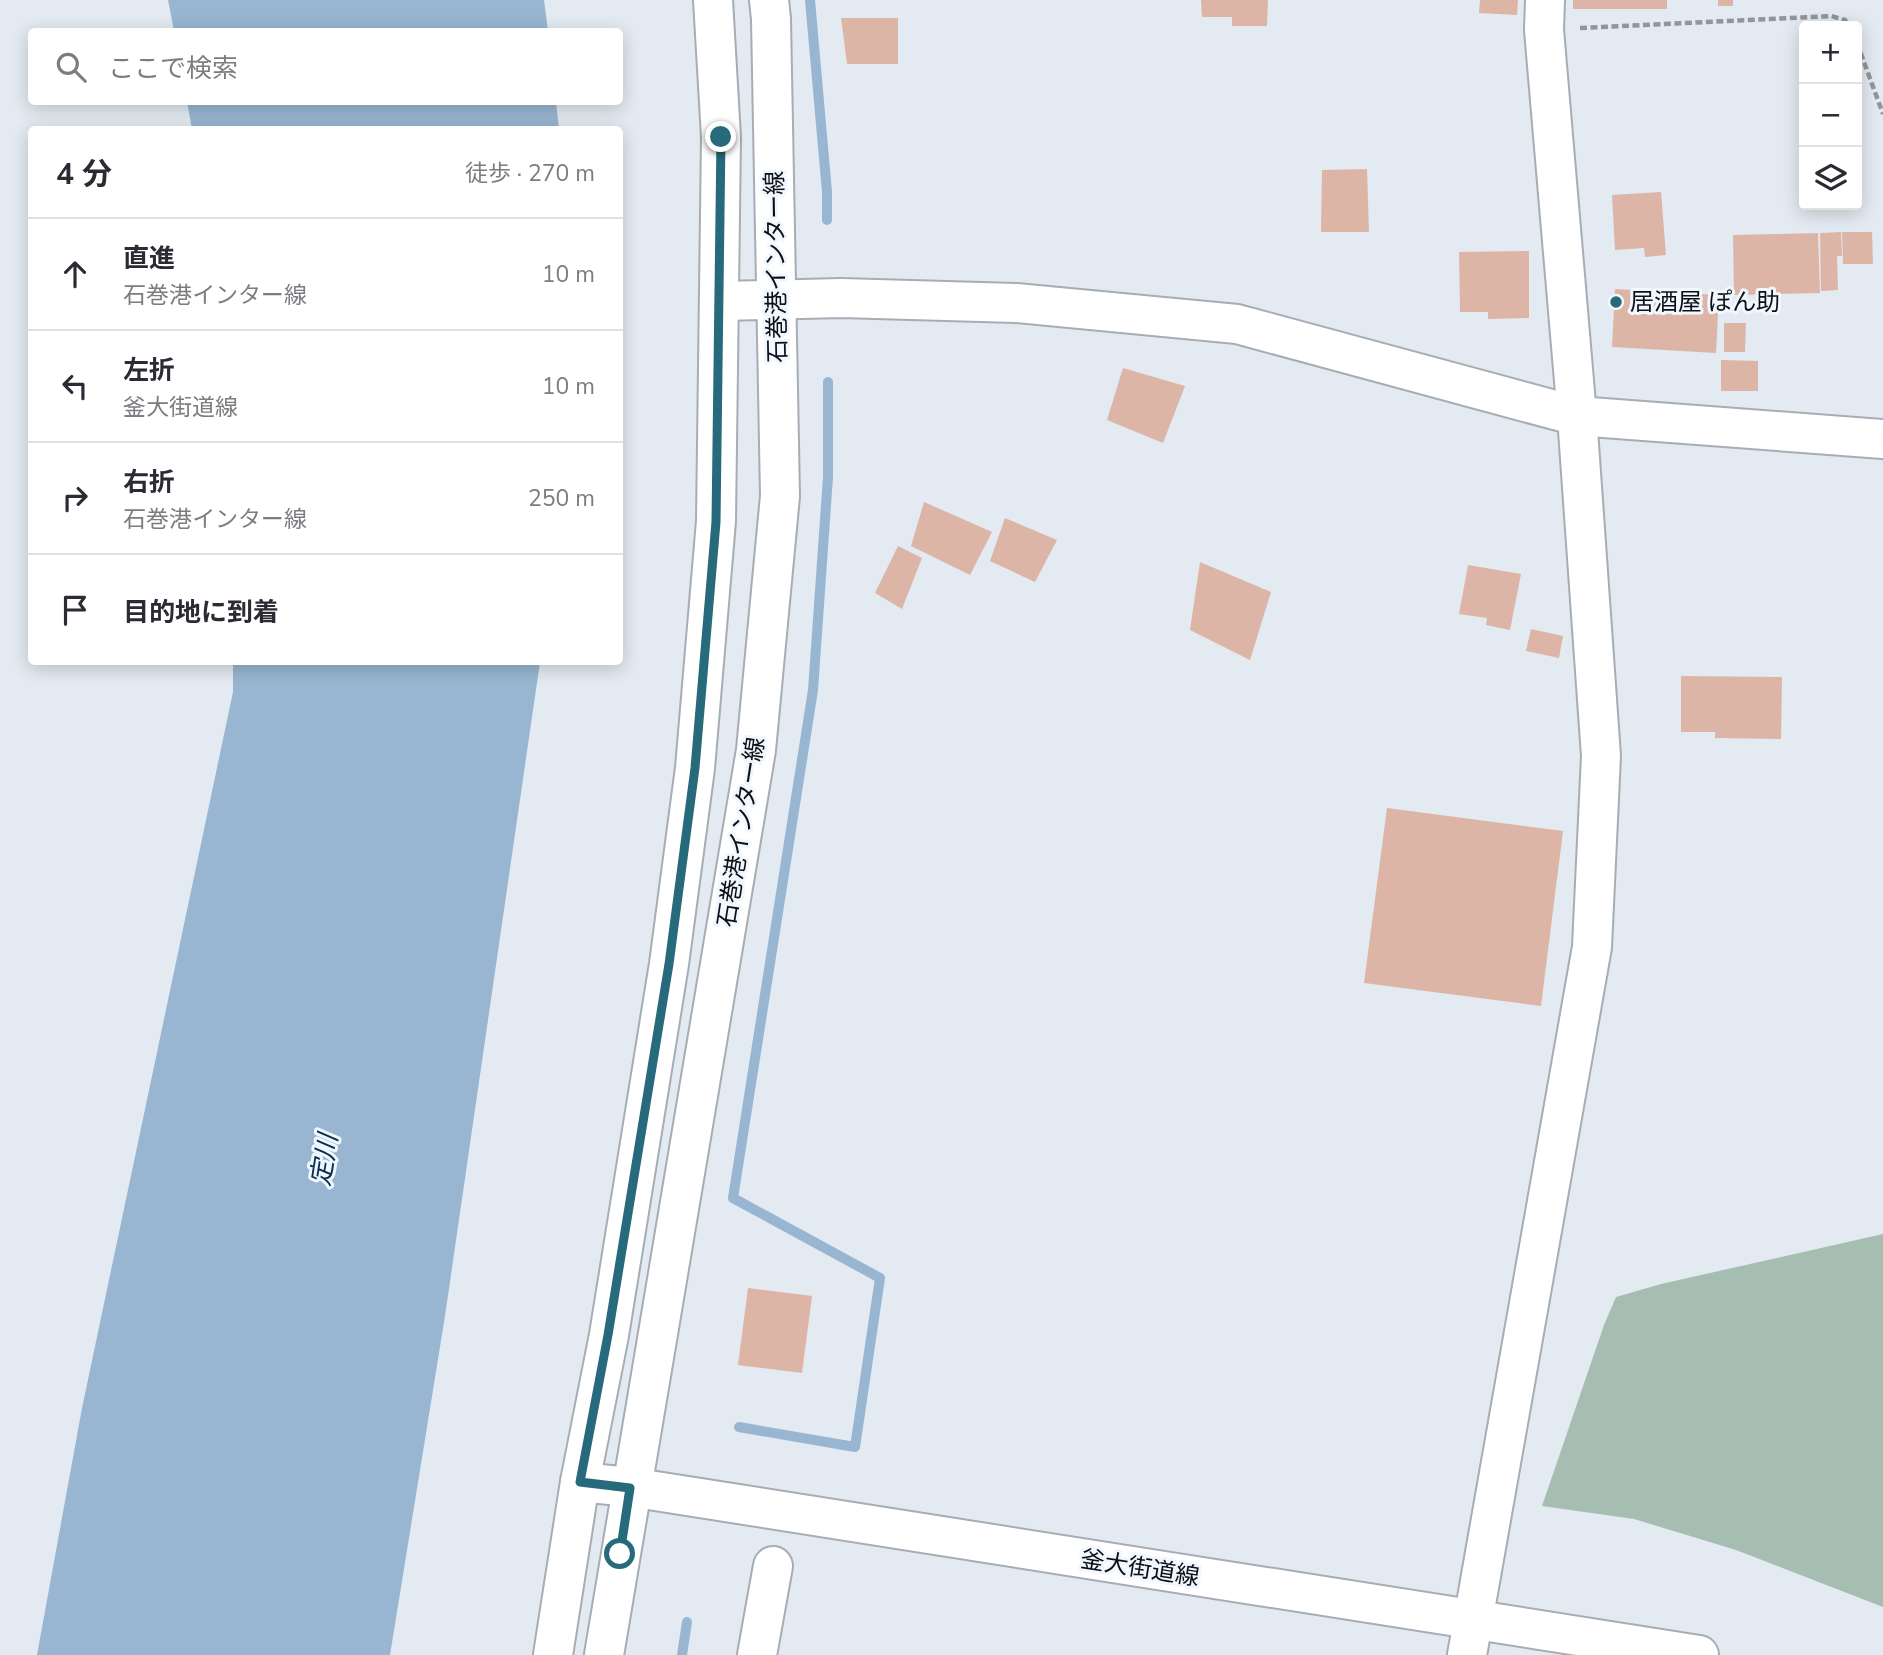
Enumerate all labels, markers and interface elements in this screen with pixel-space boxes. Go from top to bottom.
map controls [1799,21,1862,210]
button: + [1799,21,1862,84]
search box [28,28,623,105]
icon: search [52,48,90,86]
text: ここで検索 [108,51,238,86]
button: − [1799,84,1862,147]
route end [705,121,736,152]
button: layers [1799,147,1862,210]
text: 4 分 [56,154,112,195]
text: 徒歩 · 270 m [465,158,595,189]
street label: 石巻港インター線 [758,171,794,363]
text: 直進 [123,241,175,276]
icon: ahead [56,255,94,293]
text: 10 m [542,259,595,290]
text: 石巻港インター線 [123,280,307,311]
place label: 居酒屋 ぽん助 [1630,286,1780,318]
marker: 居酒屋 ぽん助 [1608,294,1624,310]
text: 左折 [123,353,175,388]
icon: left [56,367,94,405]
text: 10 m [542,371,595,402]
text: 釜大街道線 [123,392,238,423]
text: 右折 [123,465,175,500]
icon: right [56,479,94,517]
text: 250 m [528,483,595,514]
text: 石巻港インター線 [123,504,307,535]
icon: arrive [56,591,94,629]
text: 目的地に到着 [123,595,279,630]
street label: 石巻港インター線 [710,735,772,929]
water label: 定川 [303,1129,346,1189]
route start [604,1538,635,1569]
street label: 釜大街道線 [1078,1543,1202,1593]

